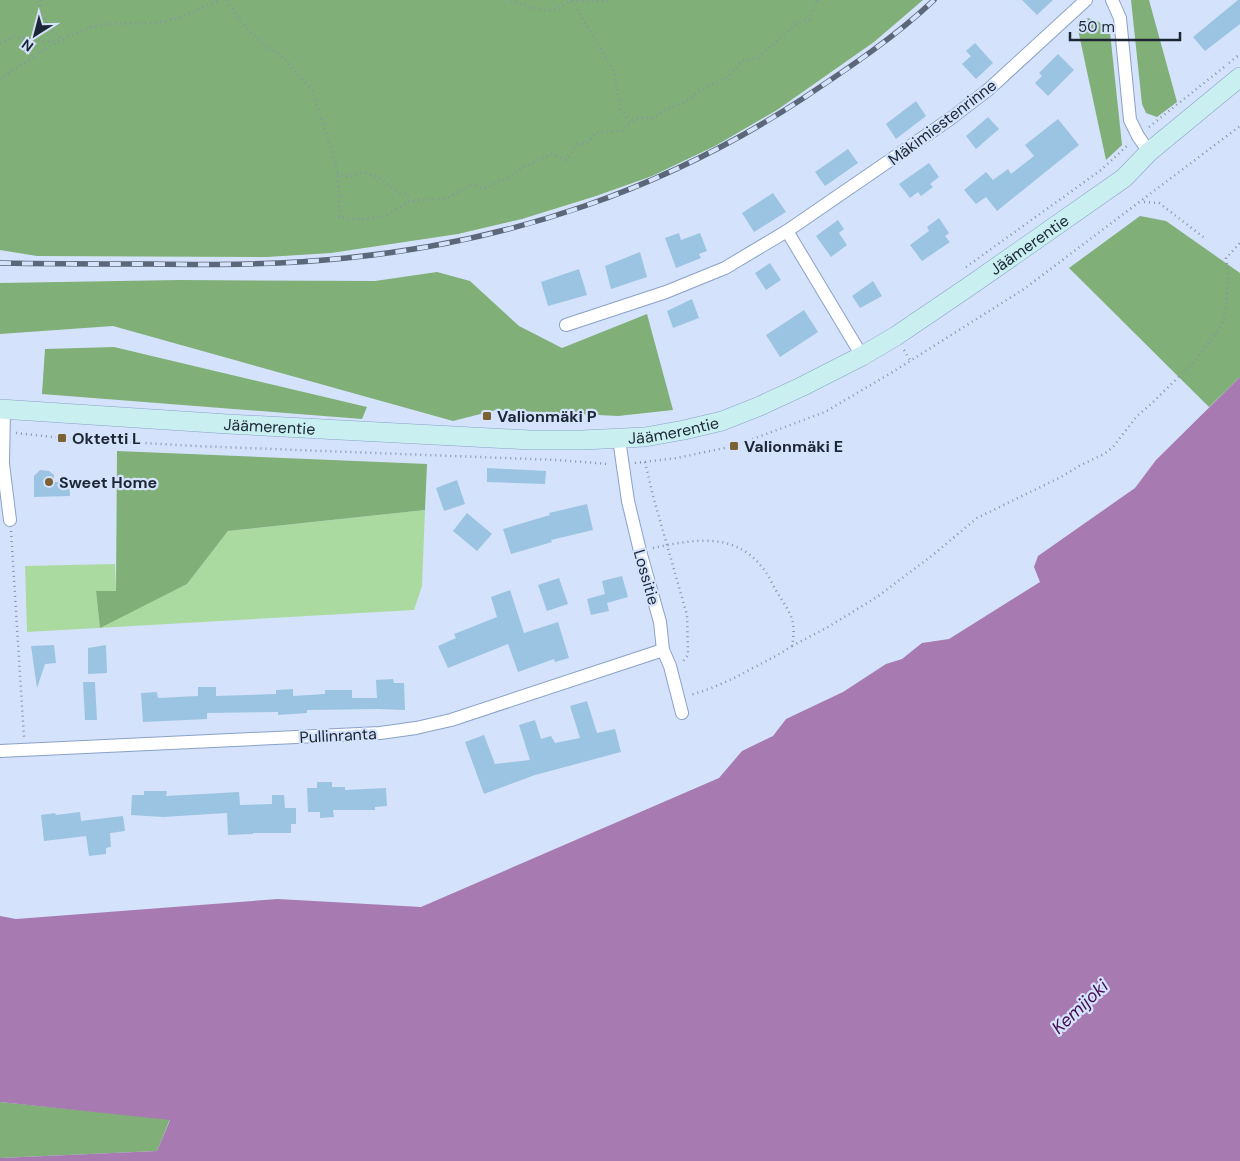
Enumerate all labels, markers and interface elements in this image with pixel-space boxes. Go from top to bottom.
north arrow [10,10,60,60]
scale bar [1070,10,1180,42]
text: 50 m [1078,17,1115,37]
text: N [18,35,37,56]
street label: Mäkimiestenrinne [884,75,1001,170]
street label: Jäämerentie [986,210,1073,280]
place label: Valionmäki P [497,406,597,427]
marker: Valionmäki P [481,410,493,422]
street label: Jäämerentie [628,412,721,449]
street label: Jäämerentie [223,414,316,440]
place label: Oktetti L [72,428,141,449]
marker: Oktetti L [56,432,68,444]
place label: Valionmäki E [744,436,843,457]
marker: Valionmäki E [728,440,740,452]
place label: Sweet Home [59,472,157,493]
marker: Sweet Home [43,476,55,488]
street label: Lossitie [629,547,664,607]
street label: Pullinranta [299,723,377,748]
water label: Kemijoki [1047,974,1114,1039]

